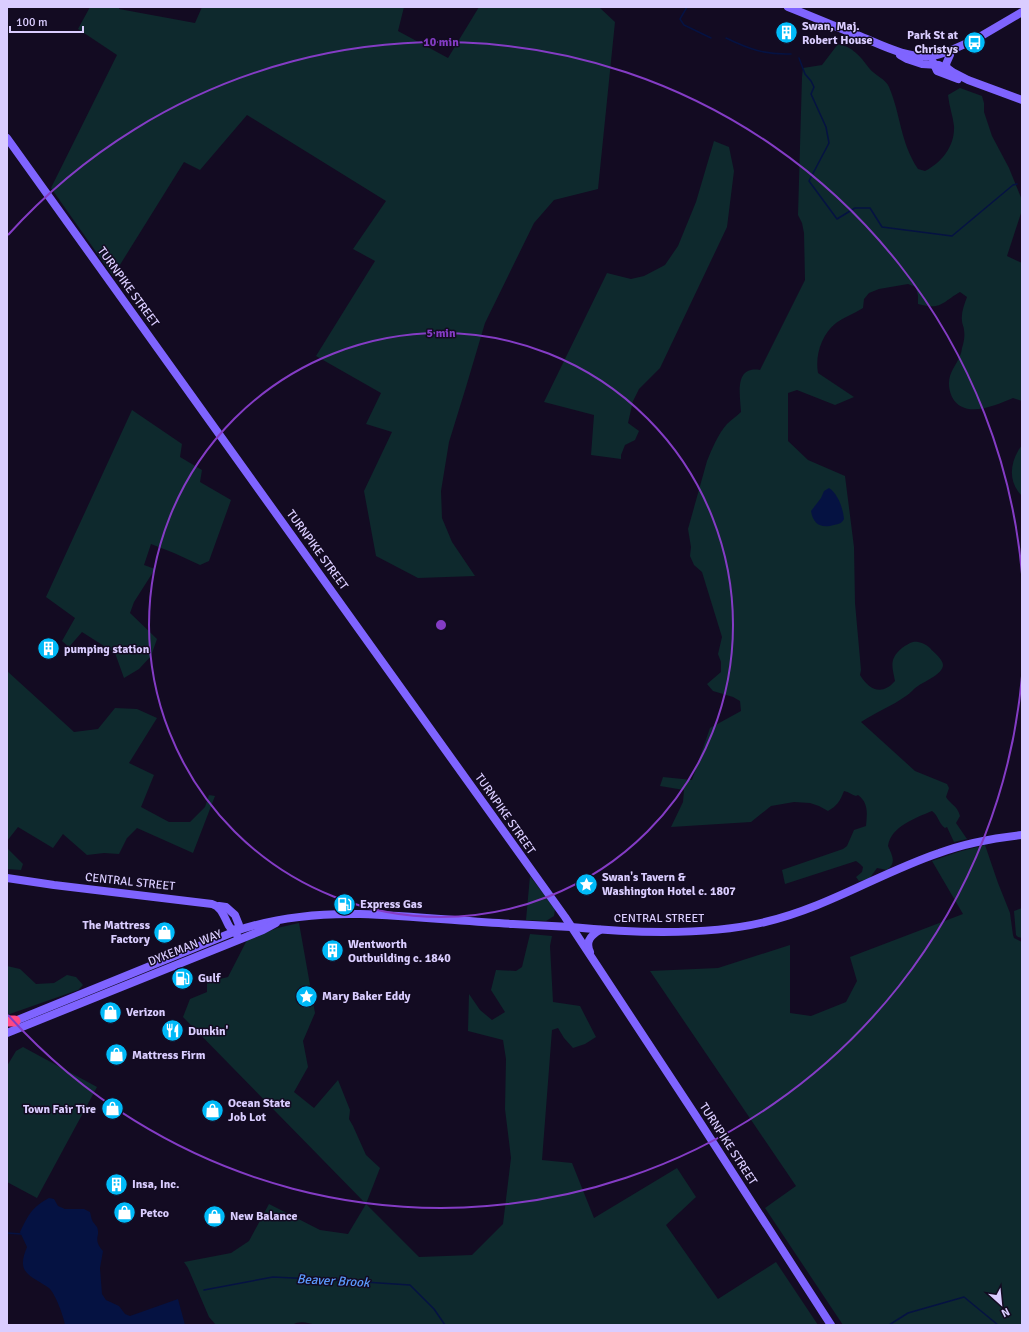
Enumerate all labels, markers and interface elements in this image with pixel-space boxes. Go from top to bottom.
scale bar [10,8,83,34]
text: 100 m [16,15,48,30]
place label: Swan, Maj. Robert House [802,19,873,48]
building icon: Swan, Maj. Robert House [773,20,799,46]
place label: Park St at Christys [907,28,959,57]
bus stop icon: Park St at Christys [961,29,987,55]
text: 10 min [423,35,459,50]
street label: TURNPIKE STREET [94,244,162,330]
text: 5 min [427,326,456,341]
street label: TURNPIKE STREET [283,507,351,593]
centre of rings [434,618,448,632]
building icon: pumping station [35,636,61,662]
place label: pumping station [64,642,150,657]
street label: TURNPIKE STREET [472,771,538,857]
street label: CENTRAL STREET [84,870,176,894]
place label: Swan's Tavern & Washington Hotel c. 1807 [602,870,736,899]
place icon: Swan's Tavern & Washington Hotel c. 1807 [574,871,600,897]
fuel station icon: Express Gas [331,891,357,917]
place label: Express Gas [360,897,423,912]
street label: CENTRAL STREET [614,911,704,926]
place label: The Mattress Factory [83,918,151,947]
shop icon: The Mattress Factory [152,919,178,945]
street label: DYKEMAN WAY [146,926,224,970]
place label: Wentworth Outbuilding c. 1840 [348,937,451,966]
building icon: Wentworth Outbuilding c. 1840 [320,938,346,964]
fuel station icon: Gulf [170,965,196,991]
place label: Gulf [198,971,221,986]
place icon: Mary Baker Eddy [294,983,320,1009]
place label: Mary Baker Eddy [322,989,411,1004]
shop icon: Verizon [98,999,124,1025]
place label: Verizon [126,1005,166,1020]
restaurant icon: Dunkin' [159,1018,185,1044]
place label: Dunkin' [188,1024,229,1039]
shop icon: Mattress Firm [103,1042,129,1068]
place label: Mattress Firm [132,1048,206,1063]
shop icon: Town Fair Tire [99,1096,125,1122]
place label: Ocean State Job Lot [228,1096,291,1125]
shop icon: Ocean State Job Lot [199,1097,225,1123]
street label: TURNPIKE STREET [696,1100,760,1188]
place label: Town Fair Tire [23,1102,96,1117]
building icon: Insa, Inc. [104,1171,130,1197]
place label: Insa, Inc. [132,1177,179,1192]
shop icon: Petco [111,1200,137,1226]
shop icon: New Balance [202,1203,228,1229]
place label: Petco [140,1206,169,1221]
place label: New Balance [230,1209,298,1224]
water label: Beaver Brook [296,1271,371,1291]
north arrow [981,1284,1021,1324]
text: N [999,1305,1012,1320]

